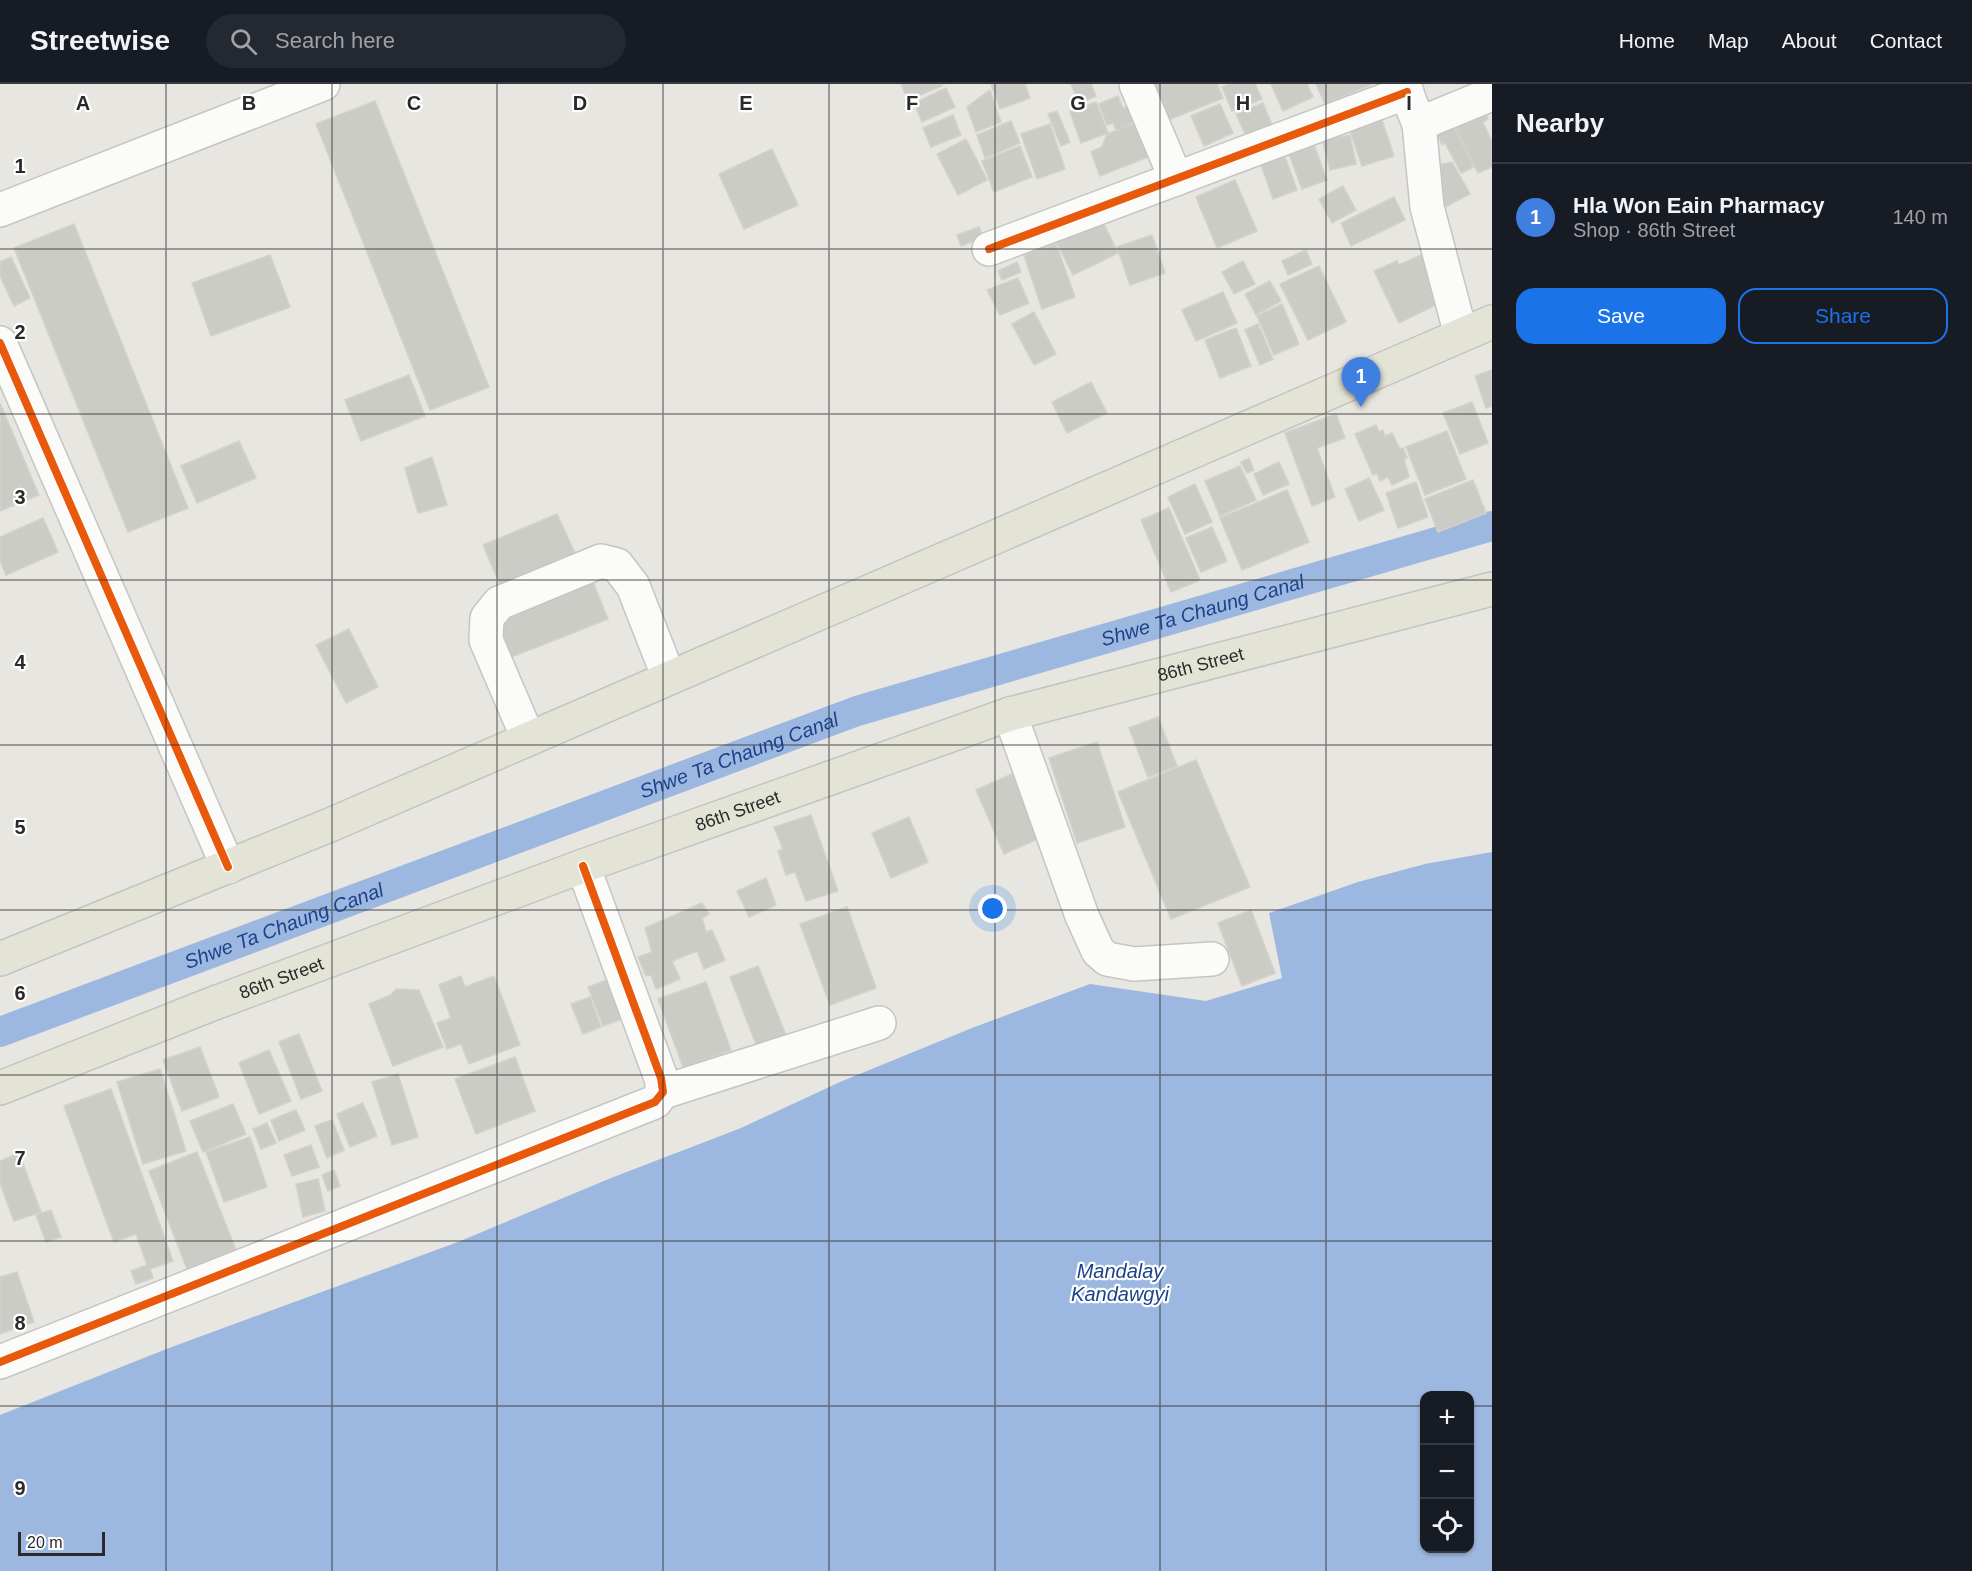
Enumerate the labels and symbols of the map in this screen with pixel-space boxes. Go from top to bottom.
text: A [76,92,90,114]
text: B [242,92,256,114]
text: C [407,92,421,114]
text: D [573,92,587,114]
text: E [739,92,753,114]
text: F [906,92,918,114]
text: G [1070,92,1086,114]
text: H [1236,92,1250,114]
text: I [1406,92,1412,114]
text: 1 [14,155,26,177]
text: 2 [14,321,26,343]
pin: 1 [1342,358,1380,407]
text: 3 [14,486,26,508]
water label: Shwe Ta Chaung Canal [1098,570,1307,650]
street label: 86th Street [1155,644,1246,685]
text: 4 [14,651,26,673]
water label: Shwe Ta Chaung Canal [636,708,842,802]
street label: 86th Street [693,787,783,835]
text: 5 [14,816,26,838]
water label: Shwe Ta Chaung Canal [181,878,387,973]
your location [978,894,1007,923]
street label: 86th Street [237,953,326,1003]
text: 6 [14,982,26,1004]
text: 7 [14,1147,26,1169]
water label: Mandalay Kandawgyi [1071,1260,1169,1305]
text: 8 [14,1312,26,1334]
text: 9 [14,1477,26,1499]
scale bar [18,1529,105,1556]

